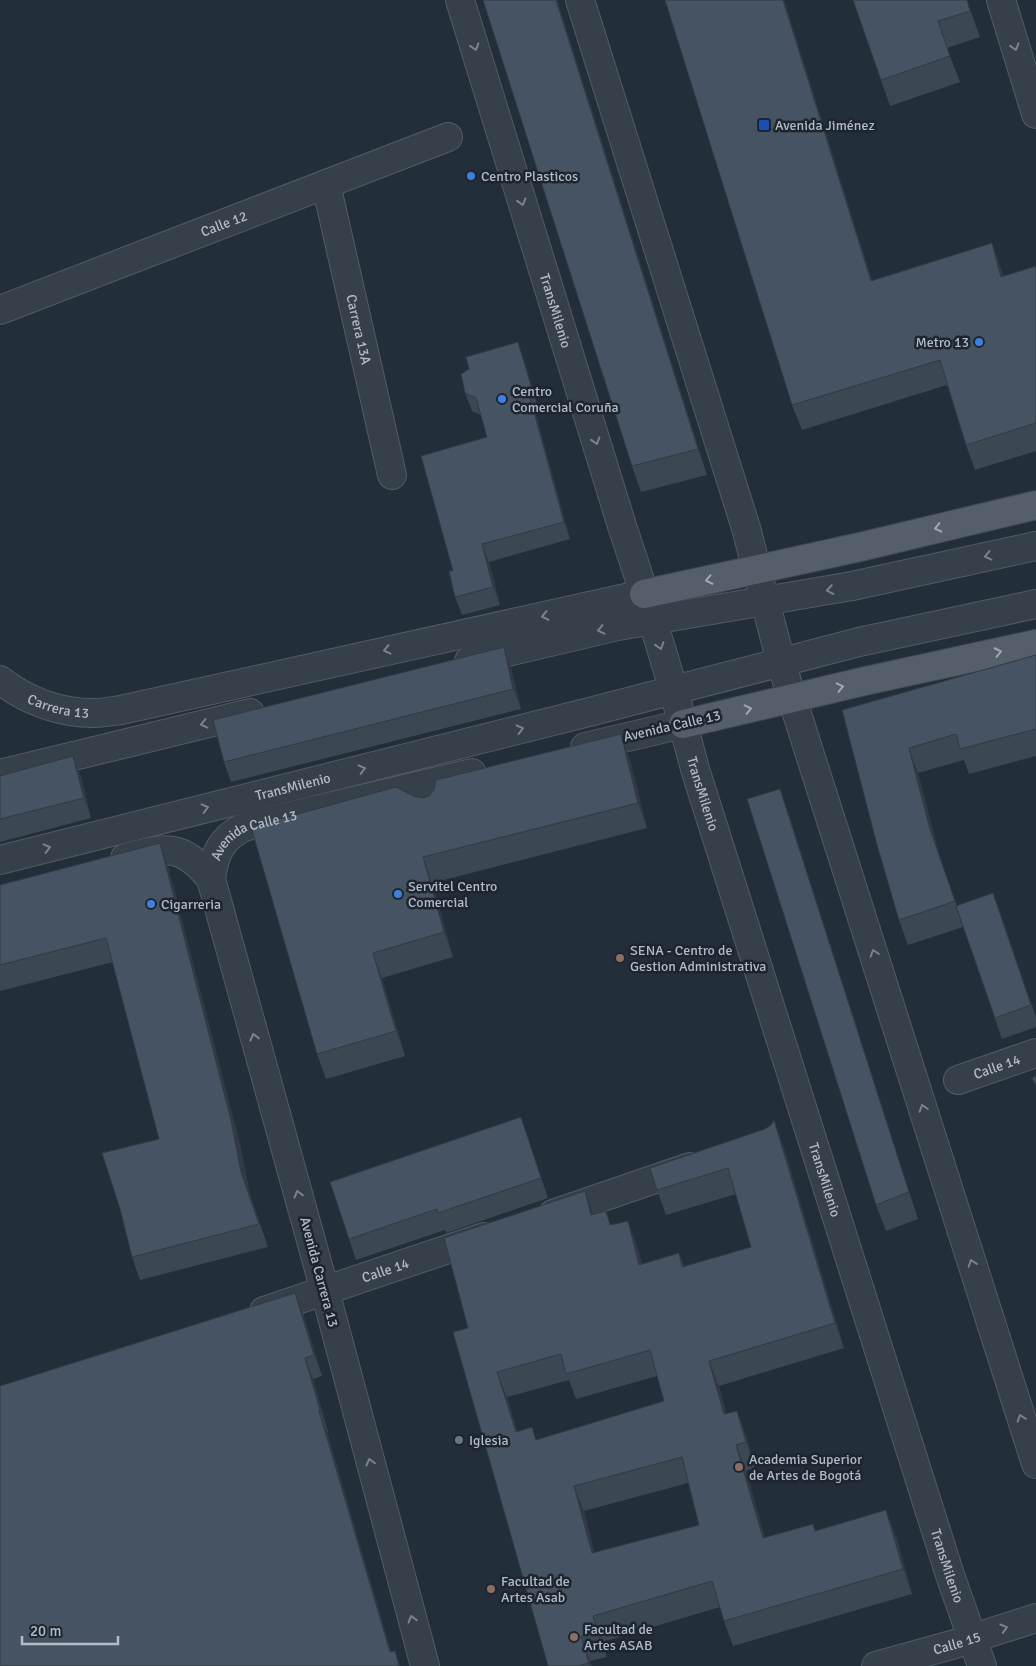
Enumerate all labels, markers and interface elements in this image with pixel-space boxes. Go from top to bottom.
one-way arrow [469,42,479,50]
one-way arrow [1010,42,1020,50]
place label: Avenida Jiménez [775,117,875,134]
marker: Avenida Jiménez [757,118,771,132]
place label: Centro Plasticos [481,168,578,185]
marker: Centro Plasticos [465,170,477,182]
one-way arrow [517,197,527,206]
street label: Calle 12 [198,207,250,240]
street label: TransMilenio [536,271,575,350]
street label: Carrera 13A [343,293,375,366]
place label: Metro 13 [915,334,969,351]
marker: Metro 13 [973,336,985,348]
place label: Centro Comercial Coruña [512,383,619,416]
marker: Centro Comercial Coruña [496,393,508,405]
one-way arrow [590,436,600,445]
one-way arrow [933,522,942,533]
one-way arrow [984,550,993,561]
one-way arrow [704,574,713,585]
one-way arrow [825,585,834,595]
one-way arrow [541,610,550,620]
one-way arrow [596,624,605,635]
one-way arrow [654,642,664,650]
one-way arrow [382,644,391,655]
one-way arrow [994,647,1003,658]
one-way arrow [835,682,844,693]
street label: Carrera 13 [25,690,90,721]
one-way arrow [743,704,752,715]
street label: Avenida Calle 13 [622,707,722,745]
one-way arrow [199,718,208,729]
one-way arrow [516,725,524,735]
street label: TransMilenio [684,755,723,833]
one-way arrow [358,764,367,775]
street label: TransMilenio [253,769,332,804]
one-way arrow [200,803,209,814]
street label: Avenida Calle 13 [207,806,299,863]
one-way arrow [43,843,52,854]
place label: Servitel Centro Comercial [408,878,497,911]
marker: Servitel Centro Comercial [392,888,404,900]
place label: Cigarreria [161,896,221,913]
marker: Cigarreria [145,898,157,910]
place label: SENA - Centro de Gestion Administrativa [630,942,766,975]
one-way arrow [869,949,879,958]
marker: SENA - Centro de Gestion Administrativa [614,952,626,964]
one-way arrow [250,1033,260,1042]
street label: Calle 14 [971,1050,1023,1083]
one-way arrow [919,1104,929,1113]
street label: TransMilenio [805,1141,845,1219]
one-way arrow [293,1190,303,1198]
street label: Avenida Carrera 13 [296,1215,342,1329]
street label: Calle 14 [360,1254,412,1286]
one-way arrow [968,1259,978,1268]
one-way arrow [1017,1414,1027,1422]
place label: Iglesia [469,1432,509,1449]
marker: Iglesia [453,1434,465,1446]
place label: Academia Superior de Artes de Bogotá [749,1451,863,1484]
one-way arrow [366,1458,376,1466]
marker: Academia Superior de Artes de Bogotá [733,1461,745,1473]
street label: TransMilenio [927,1527,968,1605]
place label: Facultad de Artes Asab [501,1573,570,1606]
marker: Facultad de Artes Asab [485,1583,497,1595]
scale bar [22,1614,119,1646]
one-way arrow [407,1614,418,1623]
place label: Facultad de Artes ASAB [584,1621,653,1654]
text: 20 m [30,1622,61,1640]
one-way arrow [1000,1624,1008,1634]
street label: Calle 15 [931,1628,983,1658]
marker: Facultad de Artes ASAB [568,1631,580,1643]

